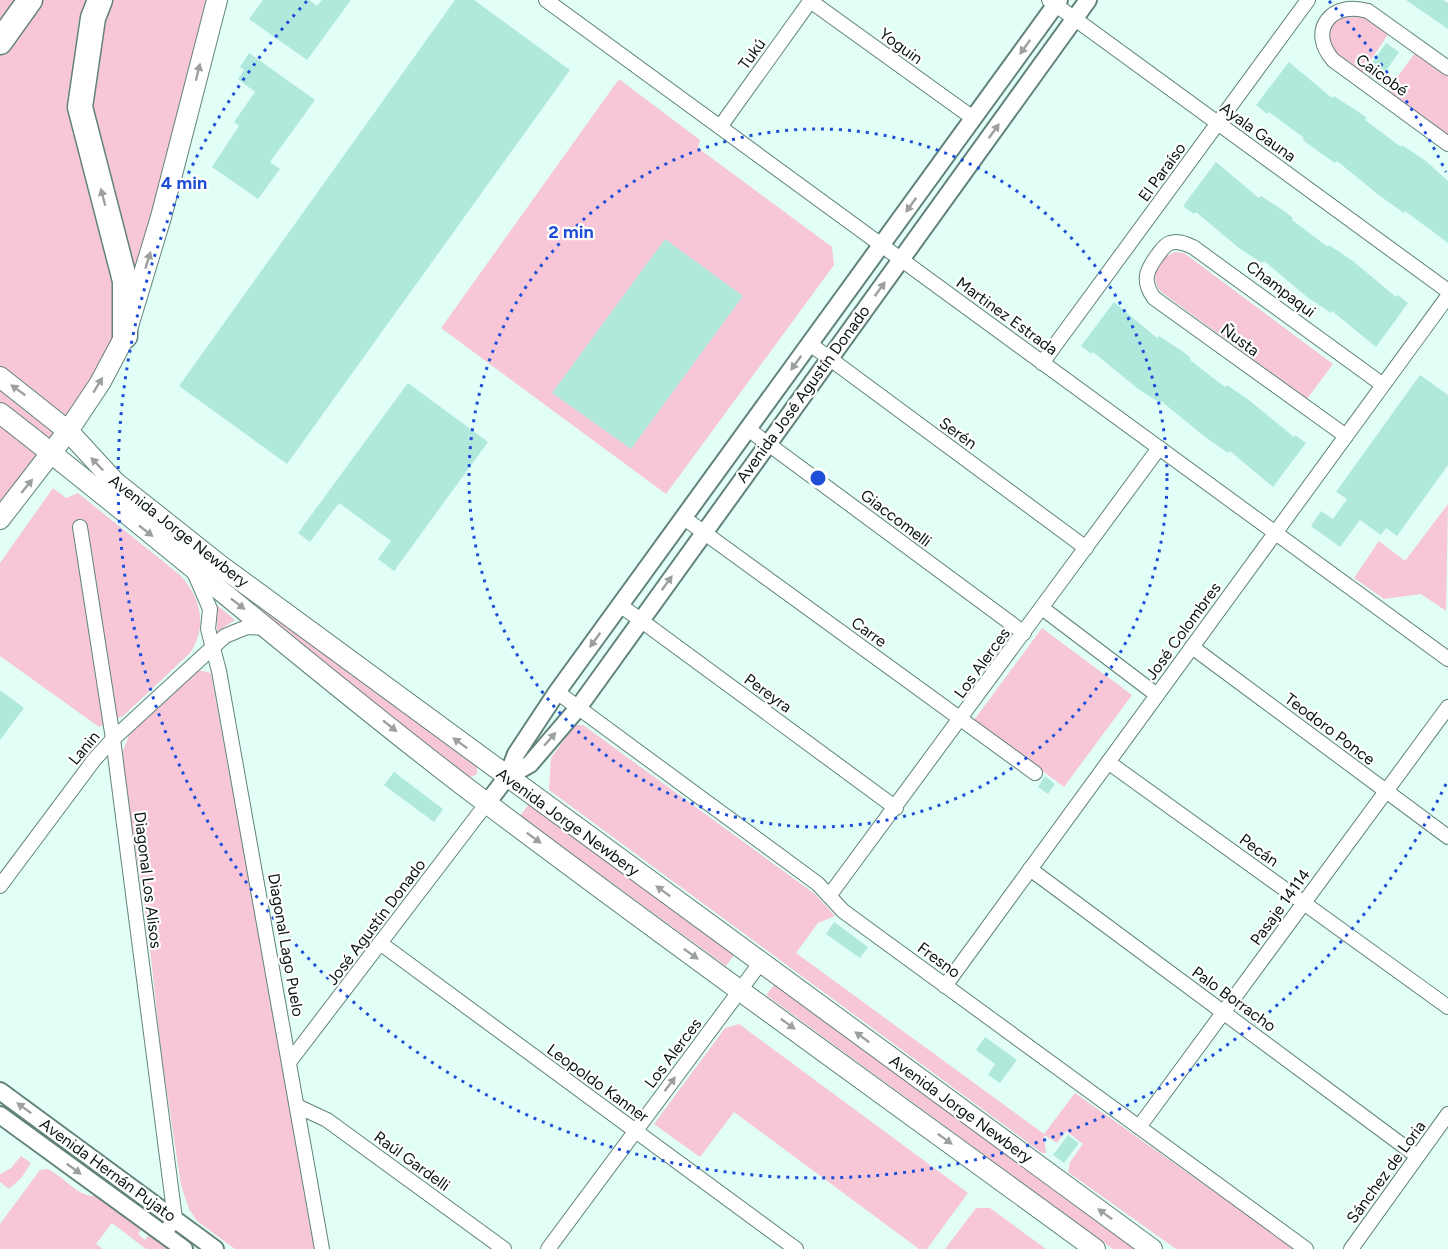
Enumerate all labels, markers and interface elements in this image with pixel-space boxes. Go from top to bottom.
street label: Yoguin [876,24,926,68]
street label: Tukú [734,35,770,73]
one-way arrow [1019,39,1031,55]
street label: Caicobé [1352,50,1412,100]
one-way arrow [194,63,203,81]
street label: Ayala Gauna [1216,98,1300,166]
one-way arrow [987,123,999,138]
street label: El Paraíso [1134,139,1190,205]
text: 4 min [161,172,207,194]
one-way arrow [98,187,107,205]
one-way arrow [905,198,917,213]
text: 2 min [548,221,594,243]
one-way arrow [144,251,153,269]
street label: Champaqui [1243,257,1319,321]
street label: Martinez Estrada [953,273,1061,359]
one-way arrow [873,281,885,296]
street label: Avenida José Agustín Donado [732,302,874,486]
street label: Ñusta [1217,320,1263,360]
one-way arrow [790,355,802,371]
one-way arrow [93,377,104,393]
one-way arrow [11,385,26,397]
street label: Serén [936,413,980,453]
one-way arrow [90,456,104,471]
centre of rings [808,468,828,488]
street label: Avenida Jorge Newbery [105,471,253,592]
one-way arrow [20,478,33,494]
street label: Giaccomelli [857,485,935,551]
one-way arrow [138,525,154,538]
one-way arrow [661,576,673,591]
street label: José Colombres [1141,579,1225,683]
one-way arrow [230,597,246,610]
street label: Carre [848,613,891,651]
street label: Los Alerces [950,624,1014,702]
one-way arrow [589,631,601,647]
street label: Pereyra [741,670,795,716]
street label: Teodoro Ponce [1281,689,1379,769]
one-way arrow [382,719,397,732]
street label: Lanin [64,727,104,769]
one-way arrow [543,732,556,747]
one-way arrow [453,737,468,749]
street label: Avenida Jorge Newbery [493,764,644,881]
street label: Diagonal Los Alisos [130,811,166,949]
street label: Pecán [1236,830,1282,871]
one-way arrow [526,832,542,844]
street label: José Agustín Donado [322,855,430,989]
street label: Pasaje 14114 [1246,865,1314,949]
street label: Diagonal Lago Puelo [264,872,308,1018]
one-way arrow [655,885,671,897]
street label: Fresno [914,938,964,982]
one-way arrow [683,948,699,960]
street label: Palo Borracho [1188,962,1280,1036]
street label: Los Alerces [641,1014,705,1092]
one-way arrow [780,1018,795,1030]
one-way arrow [855,1031,871,1043]
street label: Leopoldo Kanner [543,1040,653,1127]
street label: Avenida Jorge Newbery [886,1051,1037,1168]
one-way arrow [664,1076,676,1091]
one-way arrow [16,1103,31,1115]
street label: Avenida Hernán Pujato [36,1114,180,1226]
street label: Sánchez de Loria [1342,1117,1430,1227]
street label: Raúl Gardelli [370,1127,454,1195]
one-way arrow [938,1133,953,1145]
one-way arrow [66,1163,82,1175]
one-way arrow [1097,1209,1112,1221]

